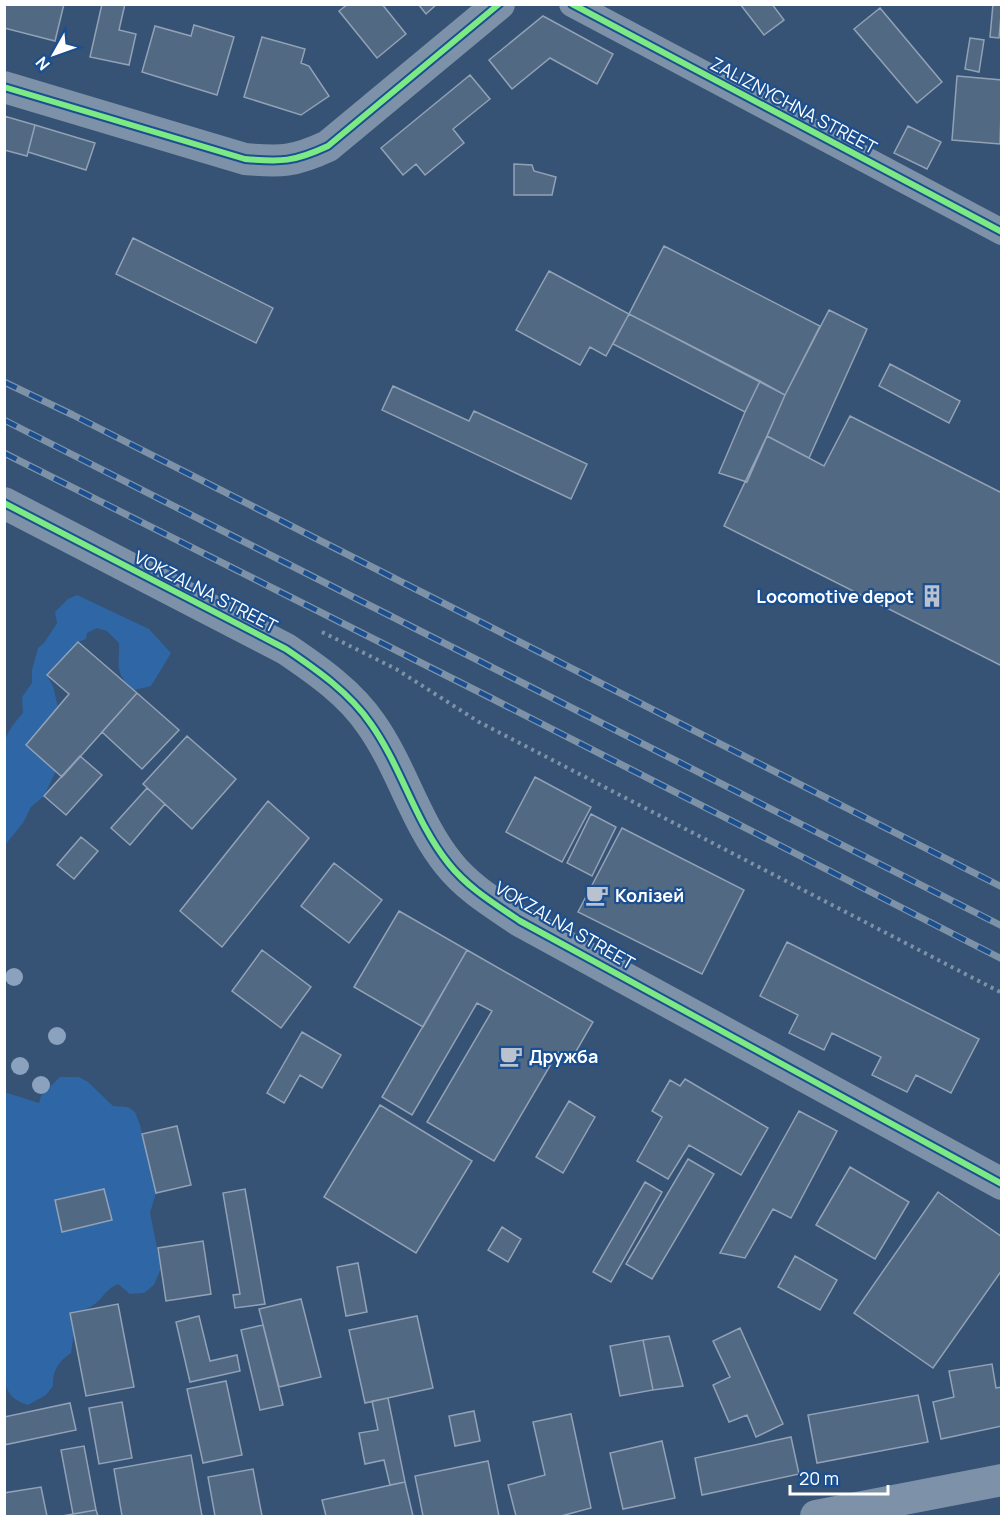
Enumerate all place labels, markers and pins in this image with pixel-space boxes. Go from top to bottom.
building icon: Locomotive depot [919,583,945,609]
place label: Locomotive depot [756,584,914,608]
cafe icon: Колізей [584,882,610,908]
place label: Колізей [615,883,684,907]
cafe icon: Дружба [498,1043,524,1069]
place label: Дружба [529,1044,598,1068]

